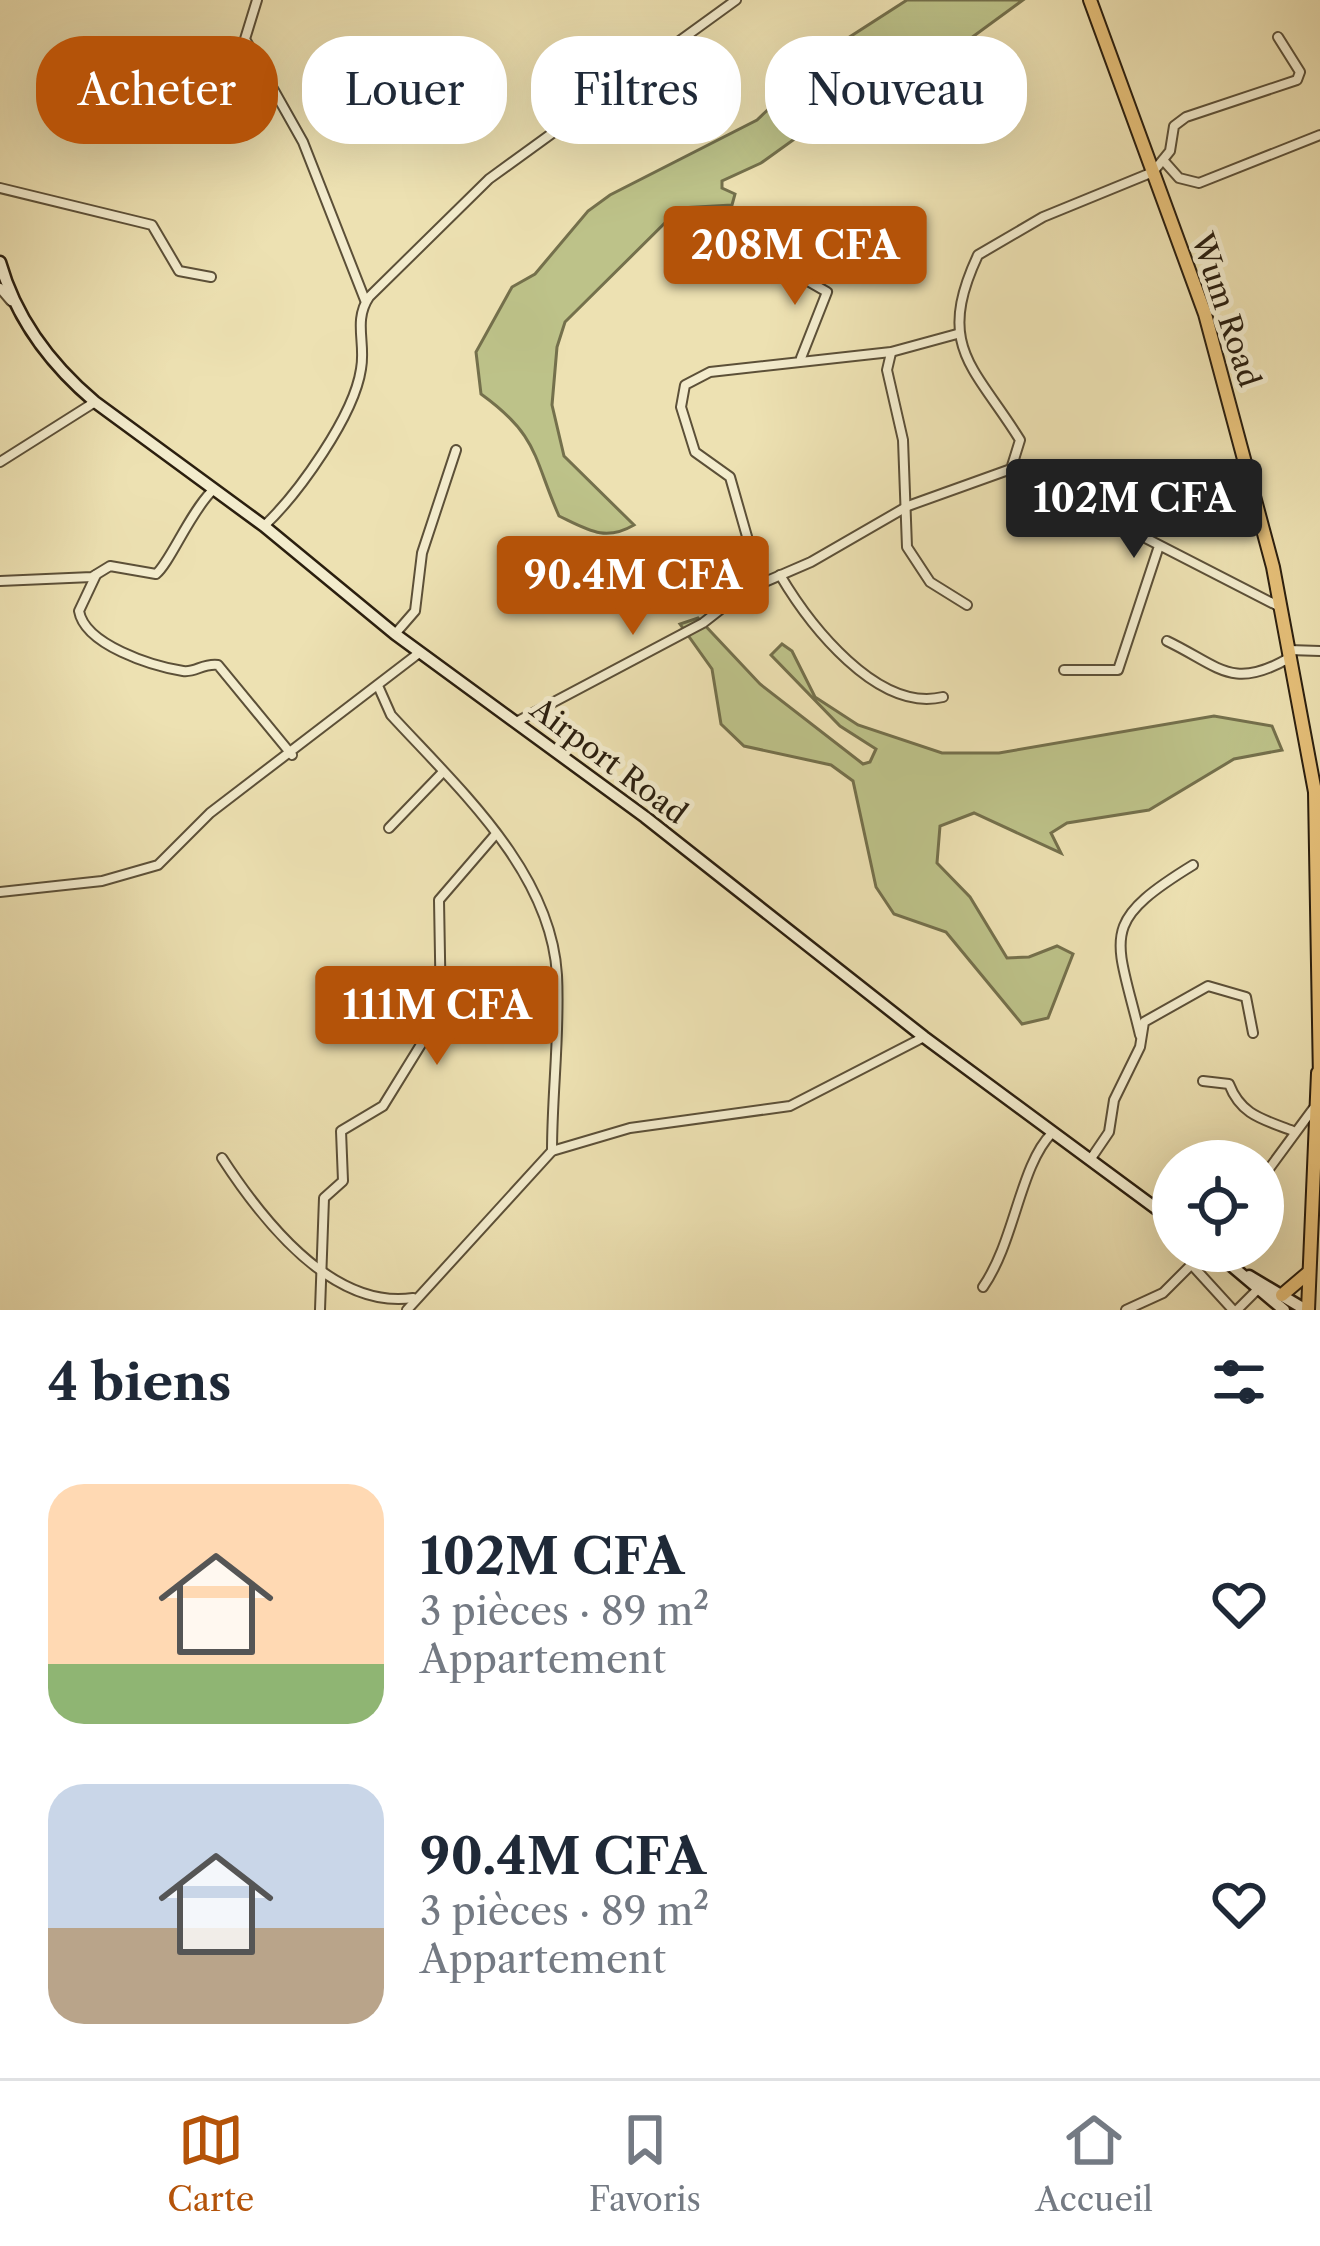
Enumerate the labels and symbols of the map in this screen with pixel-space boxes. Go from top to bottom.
pin: 208M CFA [671,206,919,308]
street label: Wum Road [1183,227,1268,392]
pin: 102M CFA [1010,459,1258,561]
pin: 90.4M CFA [496,536,770,638]
street label: Airport Road [523,690,695,832]
pin: 111M CFA [313,966,561,1068]

